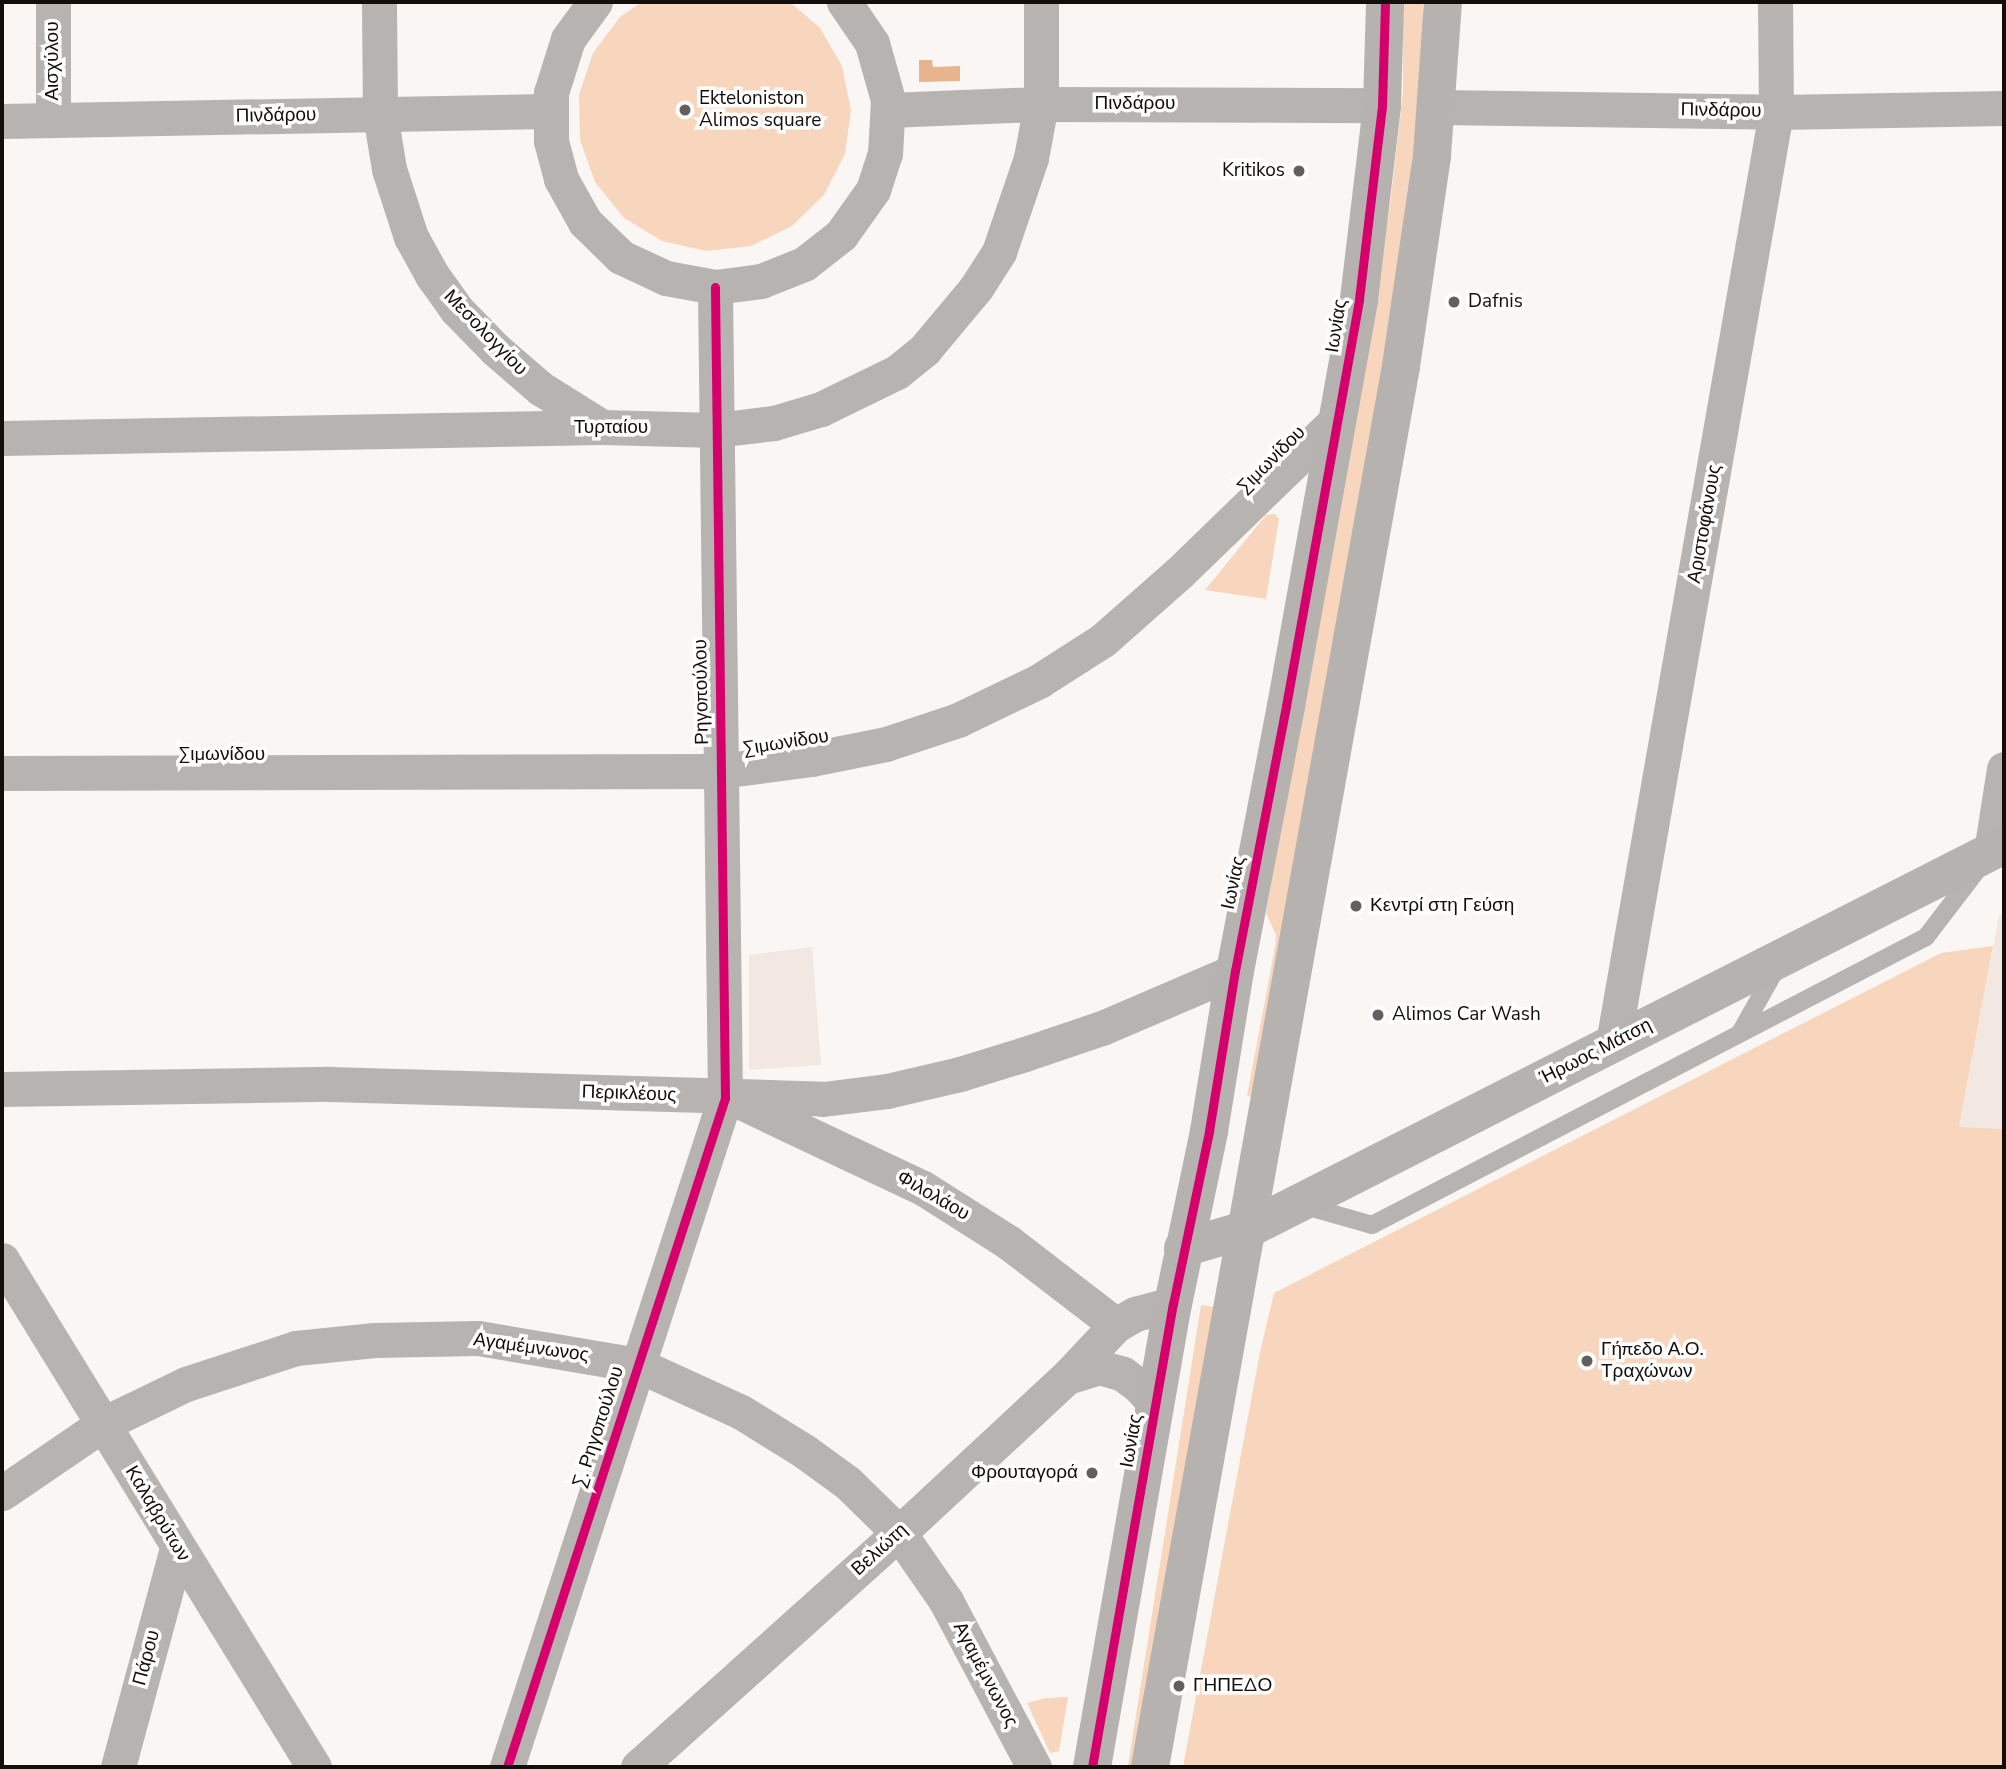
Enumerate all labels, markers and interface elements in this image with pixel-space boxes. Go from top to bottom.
street label: Αισχύλου [42,21,64,101]
place label: Ekteloniston Alimos square [699,88,821,132]
street label: Πινδάρου [1095,93,1175,115]
street label: Πινδάρου [1680,99,1762,123]
marker: Ekteloniston Alimos square [677,102,693,118]
street label: Πινδάρου [235,104,317,128]
place label: Kritikos [1222,160,1285,182]
marker: Kritikos [1291,163,1307,179]
street label: Μεσολογγίου [439,285,531,381]
place label: Dafnis [1468,291,1523,313]
marker: Dafnis [1446,294,1462,310]
street label: Ιωνίας [1322,298,1352,354]
street label: Τυρταίου [574,417,648,439]
street label: Σιμωνίδου [1233,421,1311,499]
street label: Αριστοφάνους [1683,463,1727,585]
street label: Ρηγοπούλου [690,639,714,745]
street label: Σιμωνίδου [742,725,830,761]
street label: Σιμωνίδου [179,744,265,766]
street label: Ιωνίας [1217,854,1251,912]
place label: Κεντρί στη Γεύση [1370,895,1514,917]
marker: Κεντρί στη Γεύση [1348,898,1364,914]
place label: Alimos Car Wash [1392,1004,1541,1026]
marker: Alimos Car Wash [1370,1007,1386,1023]
street label: Ήρωος Μάτση [1536,1014,1656,1090]
street label: Περικλέους [581,1081,677,1107]
street label: Φιλολάου [893,1166,973,1226]
street label: Αγαμέμνωνος [472,1329,590,1367]
place label: Γήπεδο Α.Ο. Τραχώνων [1601,1339,1704,1383]
marker: Γήπεδο Α.Ο. Τραχώνων [1579,1353,1595,1369]
street label: Σ. Ρηγοπούλου [569,1363,629,1491]
street label: Ιωνίας [1116,1412,1148,1470]
street label: Καλαβρύτων [120,1462,194,1566]
place label: Φρουταγορά [971,1462,1078,1484]
marker: Φρουταγορά [1084,1465,1100,1481]
street label: Βελιώτη [847,1519,913,1581]
street label: Αγαμέμνωνος [948,1618,1022,1732]
street label: Πάρου [129,1628,165,1688]
place label: ΓΗΠΕΔΟ [1193,1675,1272,1697]
marker: ΓΗΠΕΔΟ [1171,1678,1187,1694]

